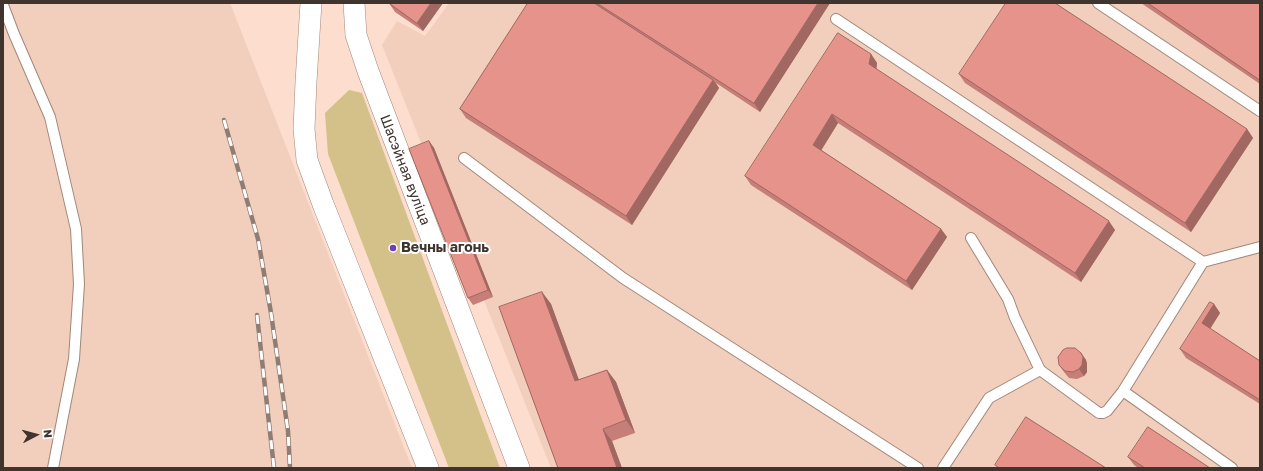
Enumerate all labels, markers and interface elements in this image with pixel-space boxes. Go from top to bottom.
street label: Шасэйная вуліца [376,112,434,228]
place label: Вечны агонь [401,240,489,256]
marker: Вечны агонь [388,243,398,253]
north arrow [16,415,56,455]
text: N [42,429,55,439]

